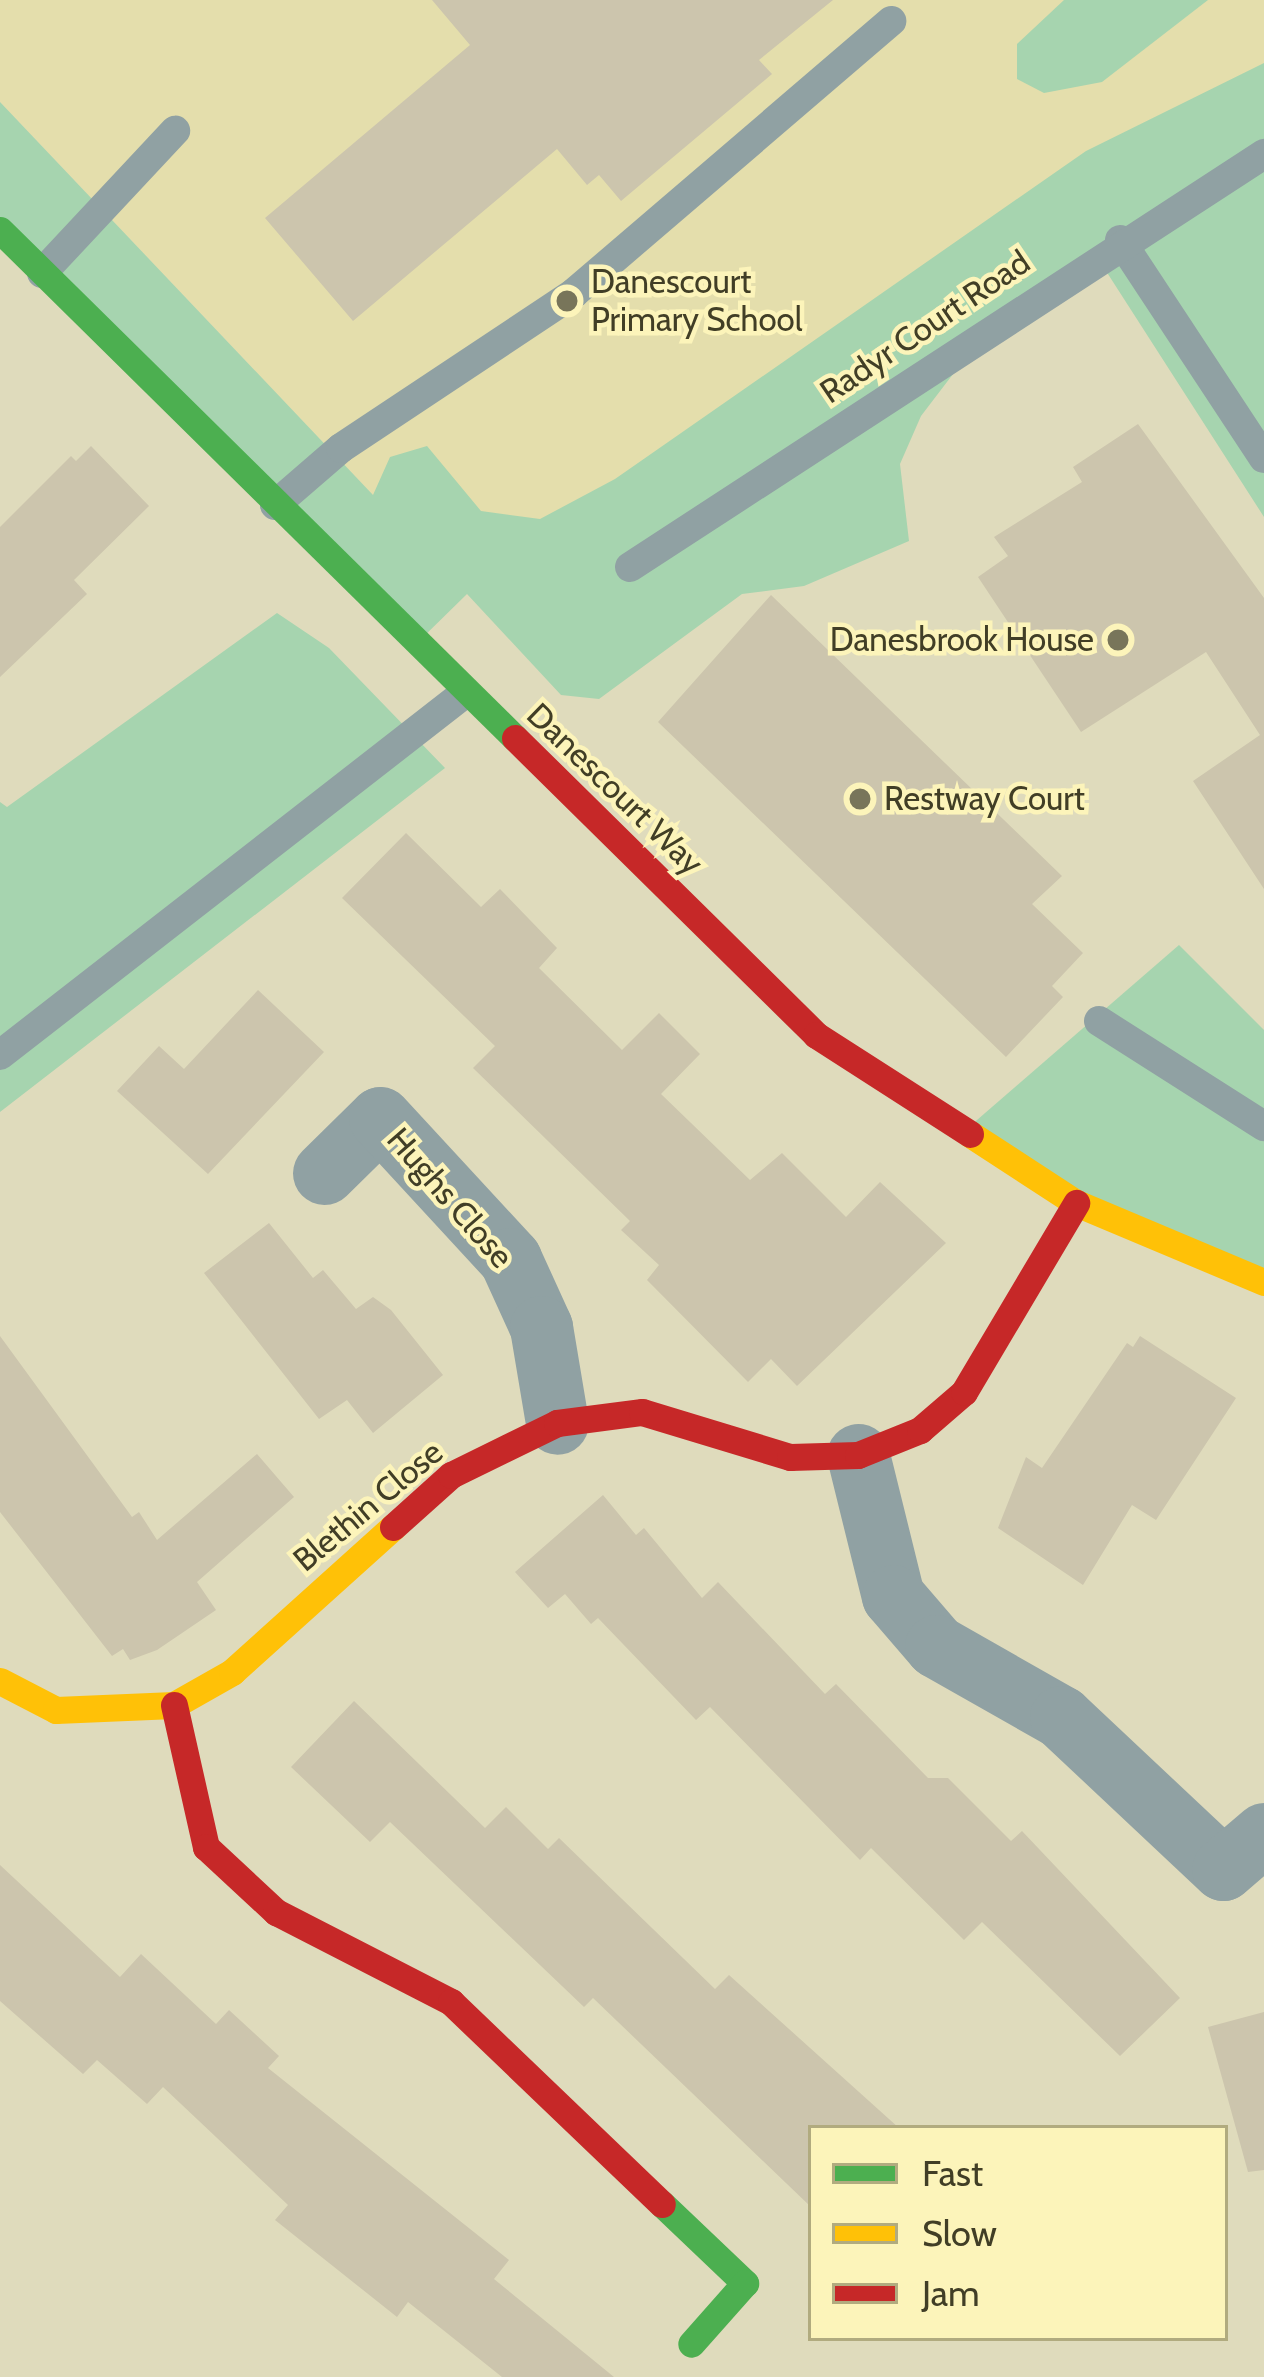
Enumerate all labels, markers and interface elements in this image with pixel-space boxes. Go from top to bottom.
street label: Radyr Court Road [813,242,1037,412]
place label: Danescourt Primary School [591,262,803,340]
marker: Danescourt Primary School [554,288,580,314]
place label: Danesbrook House [830,620,1094,660]
marker: Danesbrook House [1105,627,1131,653]
street label: Danescourt Way [519,695,711,883]
place label: Restway Court [884,779,1085,819]
marker: Restway Court [847,786,873,812]
street label: Hughs Close [379,1120,521,1276]
street label: Blethin Close [285,1432,451,1580]
legend [808,2125,1228,2341]
text: Fast [922,2151,983,2195]
text: Slow [922,2211,997,2255]
text: Jam [922,2271,980,2315]

